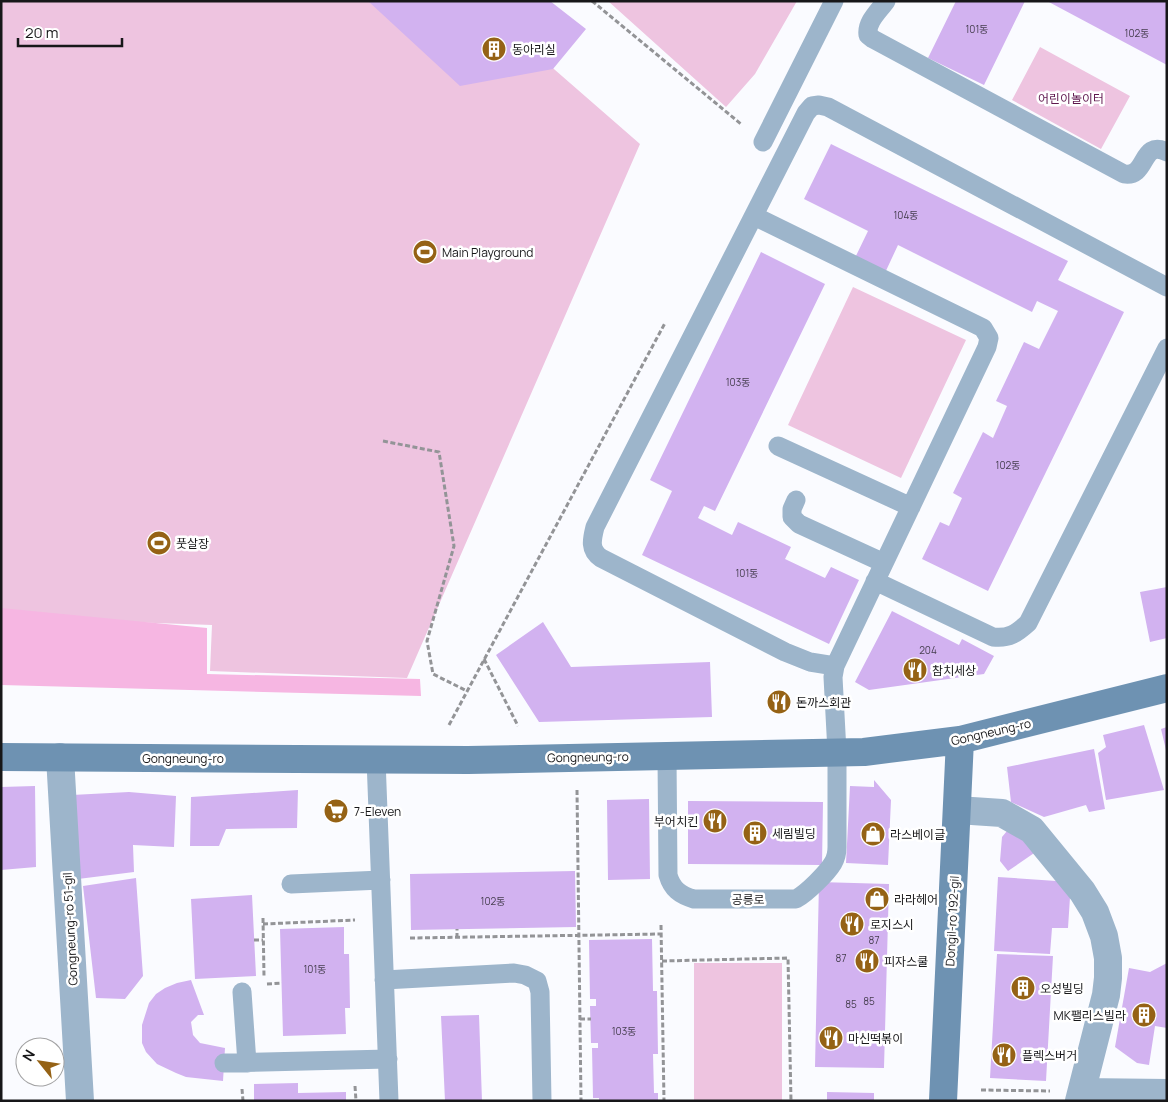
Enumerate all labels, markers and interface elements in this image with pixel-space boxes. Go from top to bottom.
scale bar [18,15,121,47]
text: 20 m [25,22,58,43]
house number: 101동 [965,22,989,36]
house number: 102동 [1125,26,1149,40]
building icon: 동아리실 [481,36,507,62]
place label: 동아리실 [512,41,556,58]
park label: 어린이놀이터 [1038,90,1104,107]
house number: 104동 [893,208,919,222]
sports icon: Main Playground [412,239,438,265]
place label: Main Playground [442,244,533,261]
house number: 103동 [726,375,750,389]
house number: 102동 [996,458,1020,472]
sports icon: 풋살장 [146,530,172,556]
place label: 풋살장 [176,535,209,552]
house number: 101동 [735,566,759,580]
house number: 204 [919,643,937,657]
restaurant icon: 참치세상 [902,657,928,683]
place label: 참치세상 [932,662,976,679]
restaurant icon: 돈까스회관 [766,689,792,715]
place label: 돈까스회관 [796,694,851,711]
street label: Gongneung-ro [949,715,1033,749]
street label: Gongneung-ro [547,748,629,766]
street label: Gongneung-ro [142,750,224,767]
supermarket icon: 7-Eleven [323,798,349,824]
place label: 7-Eleven [354,803,401,820]
restaurant icon: 부어치킨 [702,808,728,834]
place label: 부어치킨 [654,813,698,830]
building icon: 세림빌딩 [742,820,768,846]
shop icon: 라스베이글 [860,821,886,847]
place label: 세림빌딩 [772,825,816,842]
place label: 라스베이글 [890,826,945,843]
street label: Gongneung-ro 51-gil [59,872,81,986]
street label: Dongil-ro 192-gil [941,875,963,967]
shop icon: 라라헤어 [864,886,890,912]
street label: 공릉로 [731,891,765,908]
place label: 라라헤어 [894,891,938,908]
house number: 102동 [481,894,505,908]
restaurant icon: 로지스시 [839,911,865,937]
place label: 로지스시 [870,916,914,933]
house number: 87 [869,933,879,947]
restaurant icon: 피자스쿨 [854,948,880,974]
house number: 87 [836,951,846,965]
place label: 피자스쿨 [884,953,928,970]
house number: 101동 [303,962,327,976]
building icon: 오성빌딩 [1010,975,1036,1001]
place label: 오성빌딩 [1040,980,1084,997]
house number: 85 [863,994,875,1008]
house number: 85 [845,997,857,1011]
building icon: MK팰리스빌라 [1131,1002,1157,1028]
place label: MK팰리스빌라 [1054,1007,1126,1024]
house number: 103동 [612,1024,636,1038]
restaurant icon: 마신떡볶이 [818,1025,844,1051]
place label: 마신떡볶이 [848,1030,903,1047]
north arrow [15,1037,65,1087]
restaurant icon: 플렉스버거 [991,1042,1017,1068]
text: N [18,1046,39,1064]
place label: 플렉스버거 [1022,1047,1077,1064]

